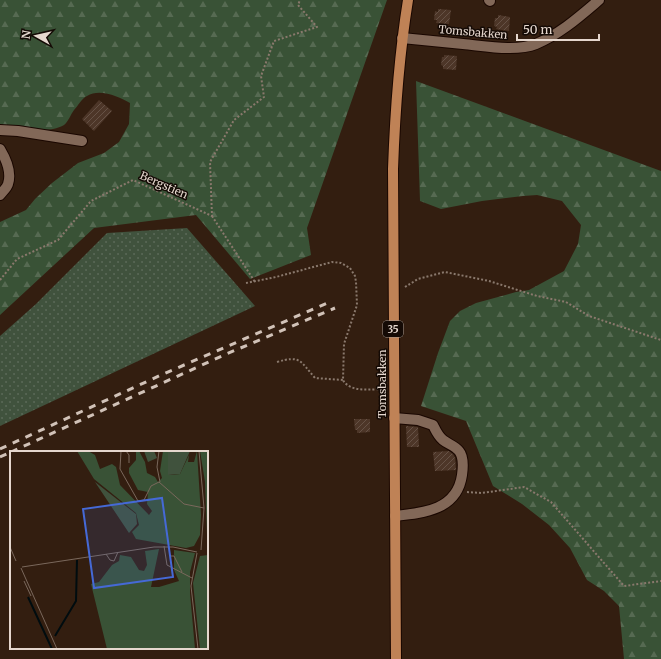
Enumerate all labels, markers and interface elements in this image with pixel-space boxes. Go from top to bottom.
north arrow [16,16,56,56]
scale bar [517,16,599,42]
street label: Tomsbakken [438,22,509,42]
text: 50 m [523,22,552,37]
text: N [19,29,34,40]
street label: Bergstien [138,168,191,202]
road number: 35 [383,321,403,337]
street label: Tomsbakken [375,349,389,419]
inset map [10,451,208,649]

